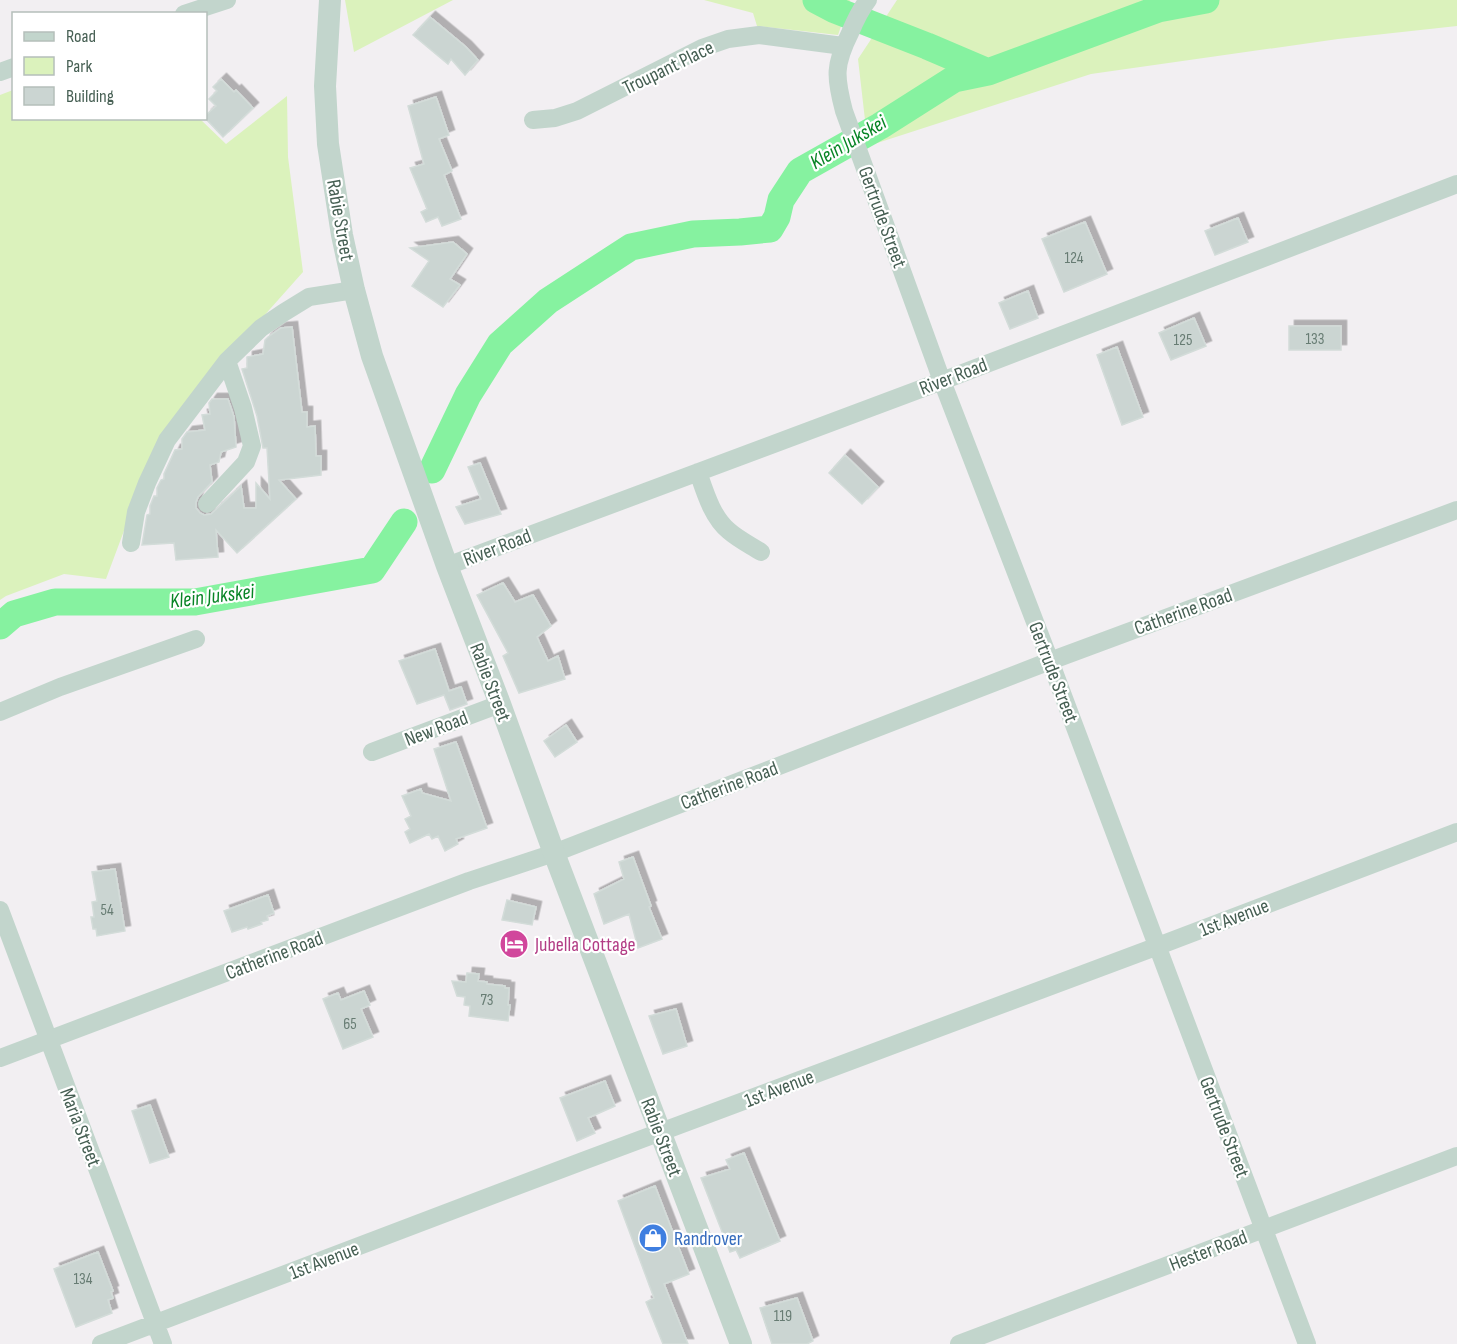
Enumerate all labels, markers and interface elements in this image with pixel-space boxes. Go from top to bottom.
legend [12,12,207,120]
text: Road [66,26,96,47]
street label: Troupant Place [619,36,718,100]
text: Park [66,56,92,77]
text: Building [66,86,114,107]
water label: Klein Jukskei [806,109,892,175]
street label: Gertrude Street [853,163,911,271]
street label: Rabie Street [321,178,359,263]
house number: 124 [1065,249,1084,268]
house number: 133 [1305,330,1325,349]
house number: 125 [1174,331,1192,350]
street label: River Road [916,353,991,401]
street label: River Road [460,524,535,572]
water label: Klein Jukskei [169,579,257,614]
street label: Catherine Road [1131,583,1236,641]
street label: Gertrude Street [1023,619,1083,726]
street label: Rabie Street [464,640,516,725]
street label: New Road [401,706,471,752]
street label: Catherine Road [677,756,781,815]
street label: 1st Avenue [1196,894,1272,942]
house number: 54 [100,901,114,920]
street label: Catherine Road [222,926,326,985]
hotel icon: Jubella Cottage [498,928,530,960]
place label: Jubella Cottage [534,933,636,957]
house number: 73 [480,991,494,1010]
house number: 65 [343,1015,357,1034]
street label: 1st Avenue [741,1065,817,1113]
street label: Gertrude Street [1194,1074,1254,1181]
street label: Maria Street [54,1085,106,1170]
street label: Rabie Street [635,1095,687,1180]
shop icon: Randrover [637,1222,669,1254]
street label: Hester Road [1166,1225,1251,1277]
place label: Randrover [674,1227,743,1251]
street label: 1st Avenue [286,1237,362,1285]
house number: 134 [73,1270,93,1289]
house number: 119 [774,1307,792,1326]

